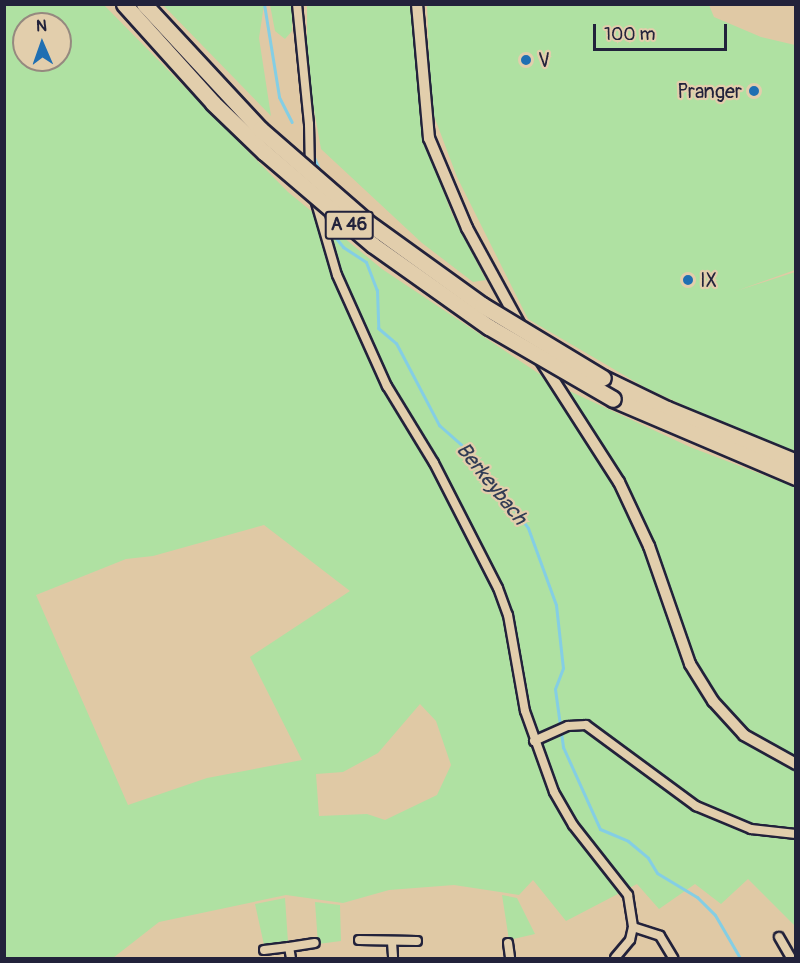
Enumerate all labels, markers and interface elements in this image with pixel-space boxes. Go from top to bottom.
north arrow [12,12,72,72]
scale bar [596,12,730,50]
text: N [36,16,47,36]
text: 100 m [604,23,656,46]
place label: V [538,48,550,72]
marker: V [519,53,533,67]
place label: Pranger [677,79,742,103]
marker: Pranger [747,84,761,98]
road number: A 46 [324,210,374,240]
place label: IX [700,268,717,292]
marker: IX [681,273,695,287]
water label: Berkeybach [450,438,532,530]

